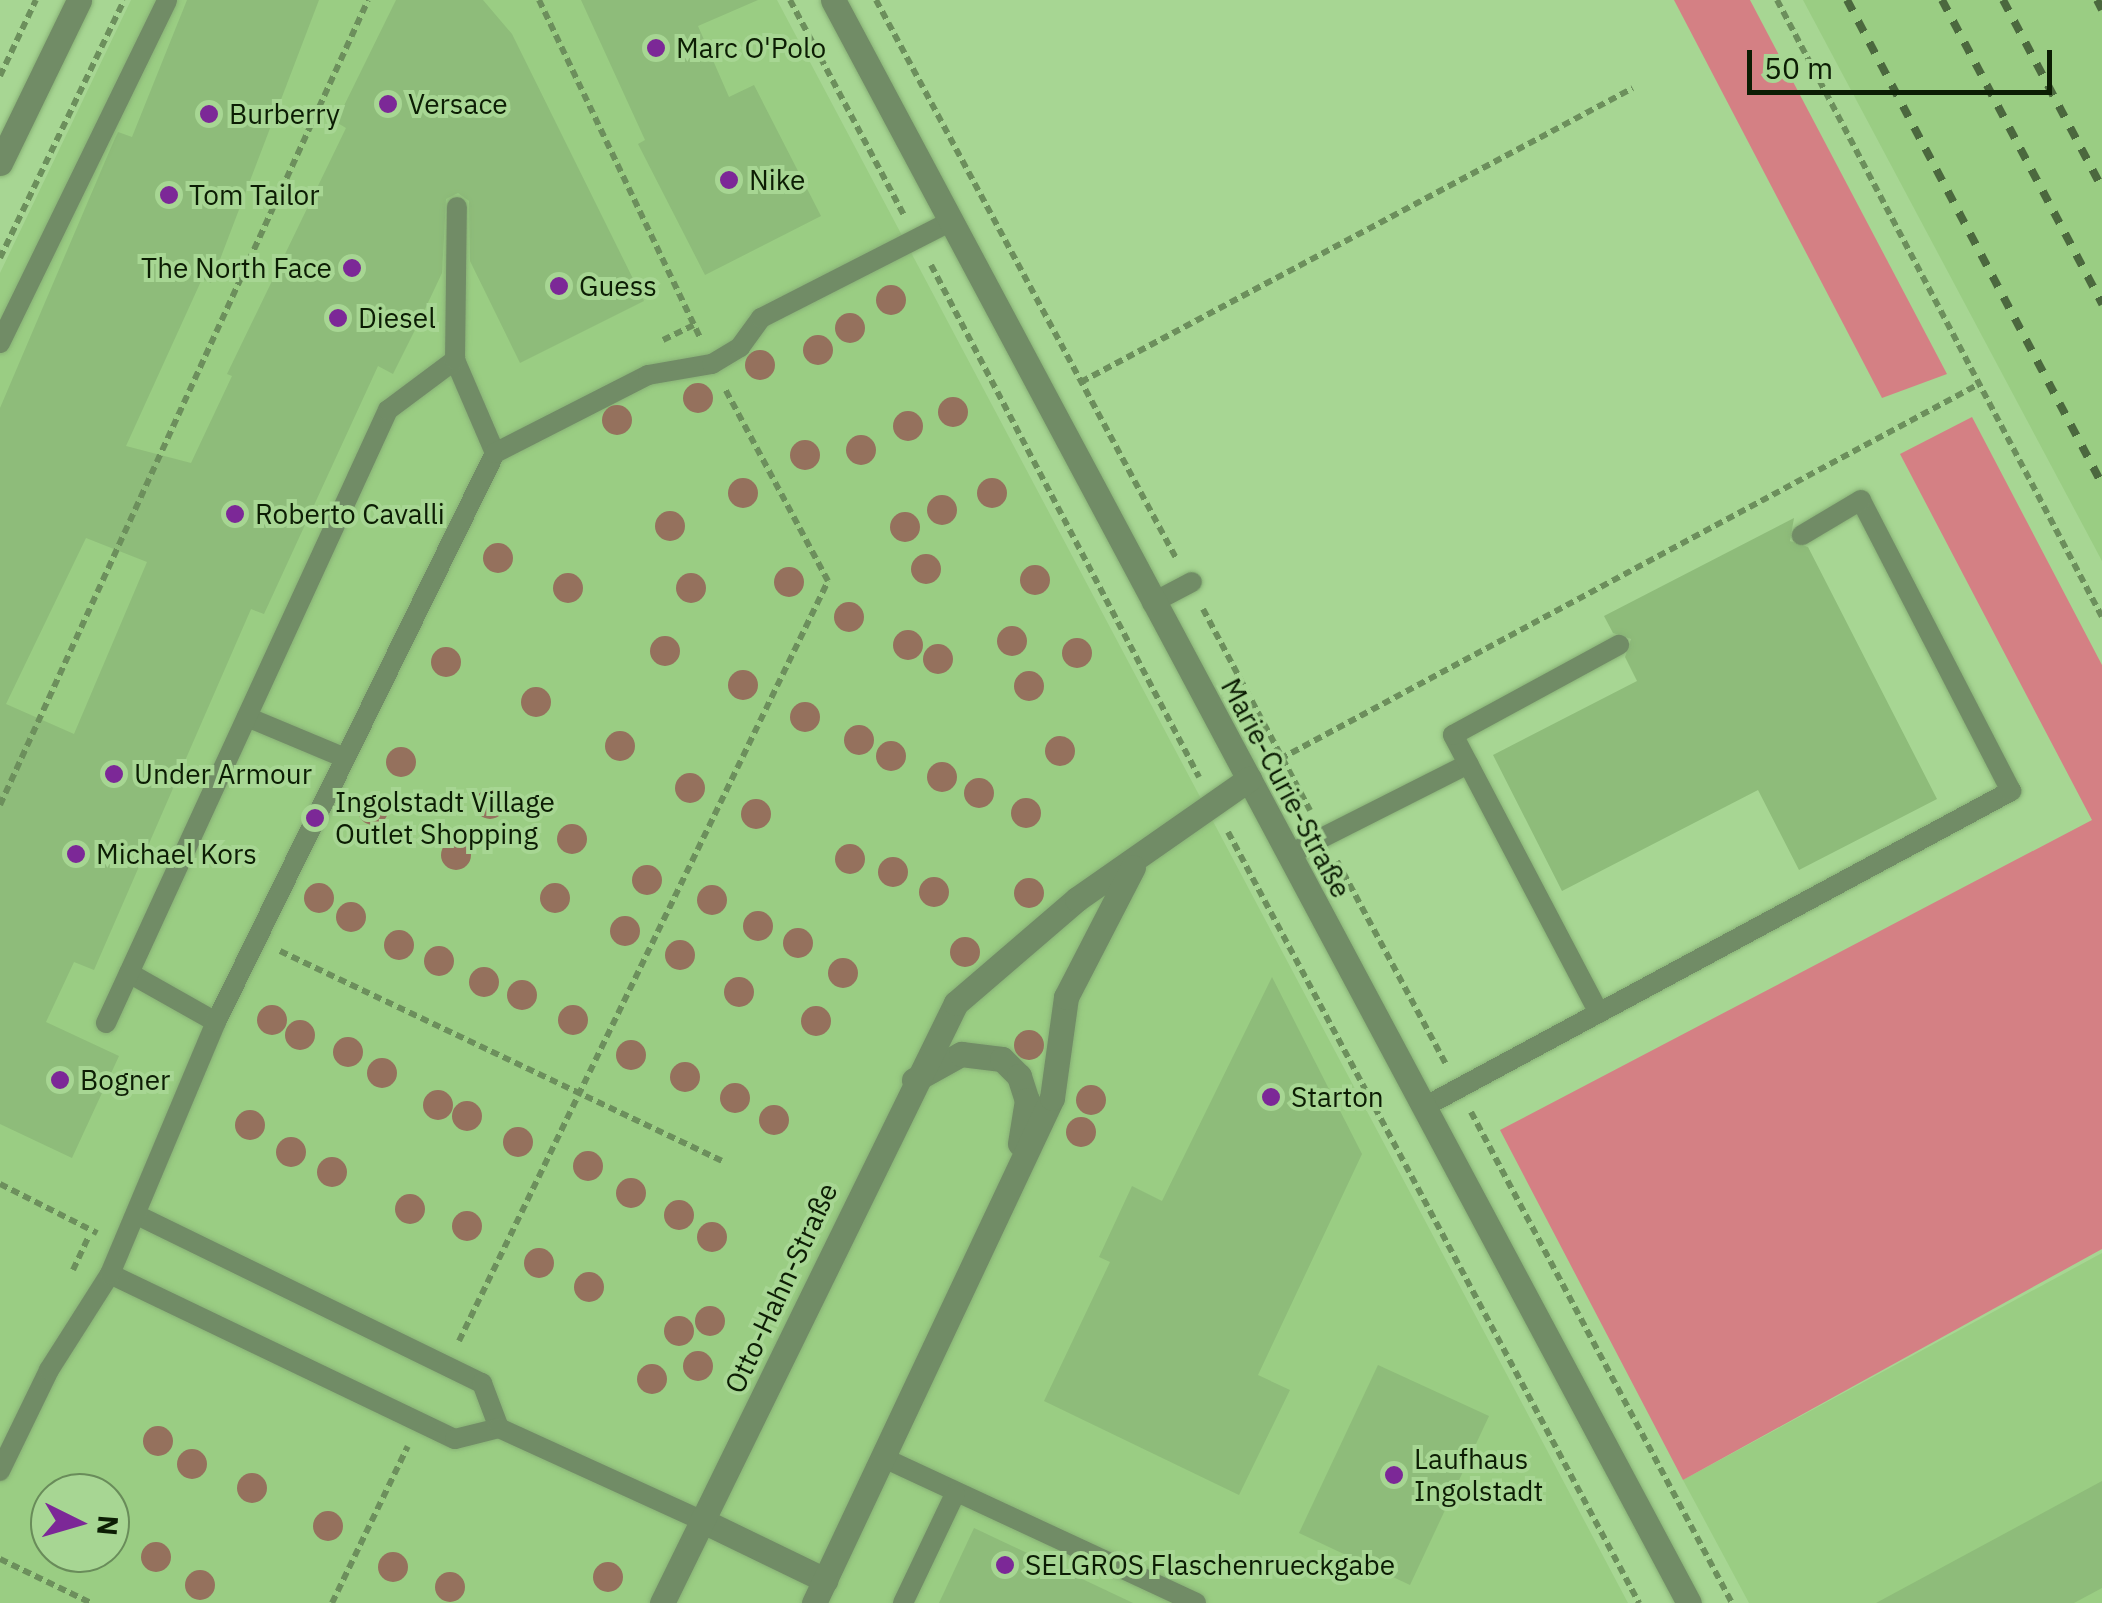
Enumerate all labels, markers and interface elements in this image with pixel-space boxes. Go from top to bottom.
scale bar [1752,30,2057,92]
place label: Marc O'Polo [676,31,826,65]
marker: Marc O'Polo [645,37,667,59]
text: 50 m [1764,48,1833,87]
place label: Versace [408,87,508,121]
marker: Versace [377,93,399,115]
place label: Burberry [229,97,340,131]
marker: Burberry [198,103,220,125]
place label: Nike [749,163,805,197]
marker: Nike [718,169,740,191]
place label: Tom Tailor [189,178,320,212]
marker: Tom Tailor [158,184,180,206]
place label: The North Face [141,251,332,285]
marker: The North Face [341,257,363,279]
place label: Guess [579,269,657,303]
marker: Guess [548,275,570,297]
place label: Diesel [358,301,436,335]
marker: Diesel [327,307,349,329]
place label: Roberto Cavalli [255,497,445,531]
marker: Roberto Cavalli [224,503,246,525]
street label: Marie-Curie-Straße [1214,673,1358,903]
place label: Under Armour [134,757,312,791]
marker: Under Armour [103,763,125,785]
place label: Ingolstadt Village Outlet Shopping [335,785,555,851]
marker: Ingolstadt Village Outlet Shopping [304,807,326,829]
place label: Michael Kors [96,837,257,871]
marker: Michael Kors [65,843,87,865]
place label: Bogner [80,1063,170,1097]
marker: Bogner [49,1069,71,1091]
place label: Starton [1291,1080,1384,1114]
marker: Starton [1260,1086,1282,1108]
street label: Otto-Hahn-Straße [718,1178,844,1398]
place label: Laufhaus Ingolstadt [1414,1442,1543,1508]
marker: Laufhaus Ingolstadt [1383,1464,1405,1486]
north arrow [30,1473,130,1573]
text: N [89,1514,128,1537]
place label: SELGROS Flaschenrueckgabe [1025,1548,1395,1582]
marker: SELGROS Flaschenrueckgabe [994,1554,1016,1576]

